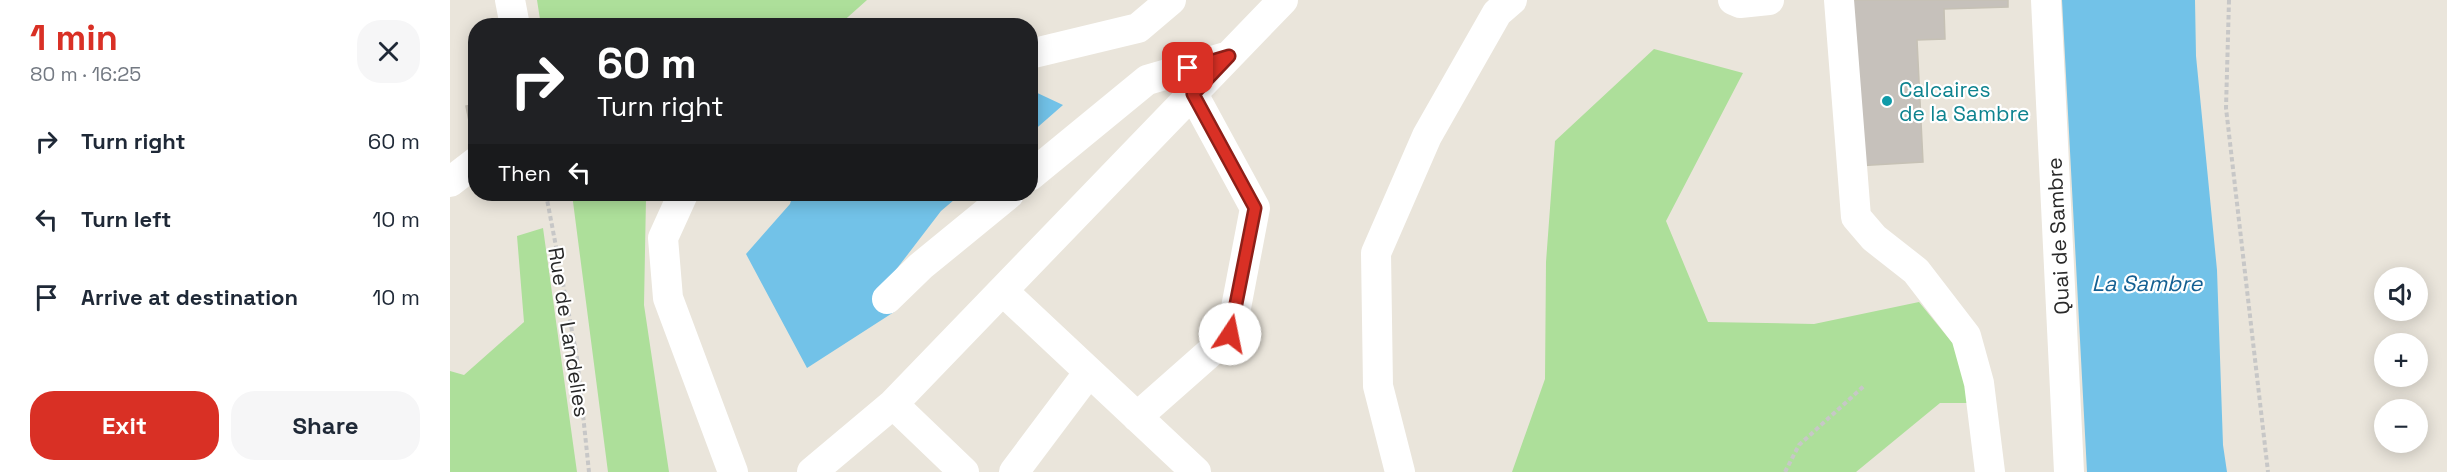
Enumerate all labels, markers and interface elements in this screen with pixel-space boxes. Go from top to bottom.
text: 1 min [30,15,118,61]
button: close [357,20,420,83]
text: 60 m [597,37,697,90]
icon: right [498,42,576,120]
pin [1162,42,1213,93]
icon: arrive [1171,51,1204,84]
text: 80 m · 16:25 [30,61,141,87]
place label: Calcaires de la Sambre [1899,76,2029,127]
text: Turn right [597,89,724,124]
marker: Calcaires de la Sambre [1880,94,1894,108]
icon: right [30,125,63,158]
text: Turn right [81,127,186,155]
text: 60 m [368,127,420,155]
icon: left [563,156,596,189]
street label: Quai de Sambre [2040,157,2076,315]
text: Then [498,159,551,187]
icon: left [30,203,63,236]
text: Turn left [81,205,171,233]
text: 10 m [372,205,420,233]
street label: Rue de Landelies [542,245,596,419]
map controls [2374,267,2428,453]
button: sound [2374,267,2428,321]
water label: La Sambre [2092,269,2203,297]
icon: arrive [30,281,63,314]
text: Arrive at destination [81,283,298,311]
text: 10 m [372,283,420,311]
position arrow [1198,302,1262,366]
button: + [2374,333,2428,387]
button: Exit [30,391,219,460]
button: Share [231,391,420,460]
button: − [2374,399,2428,453]

